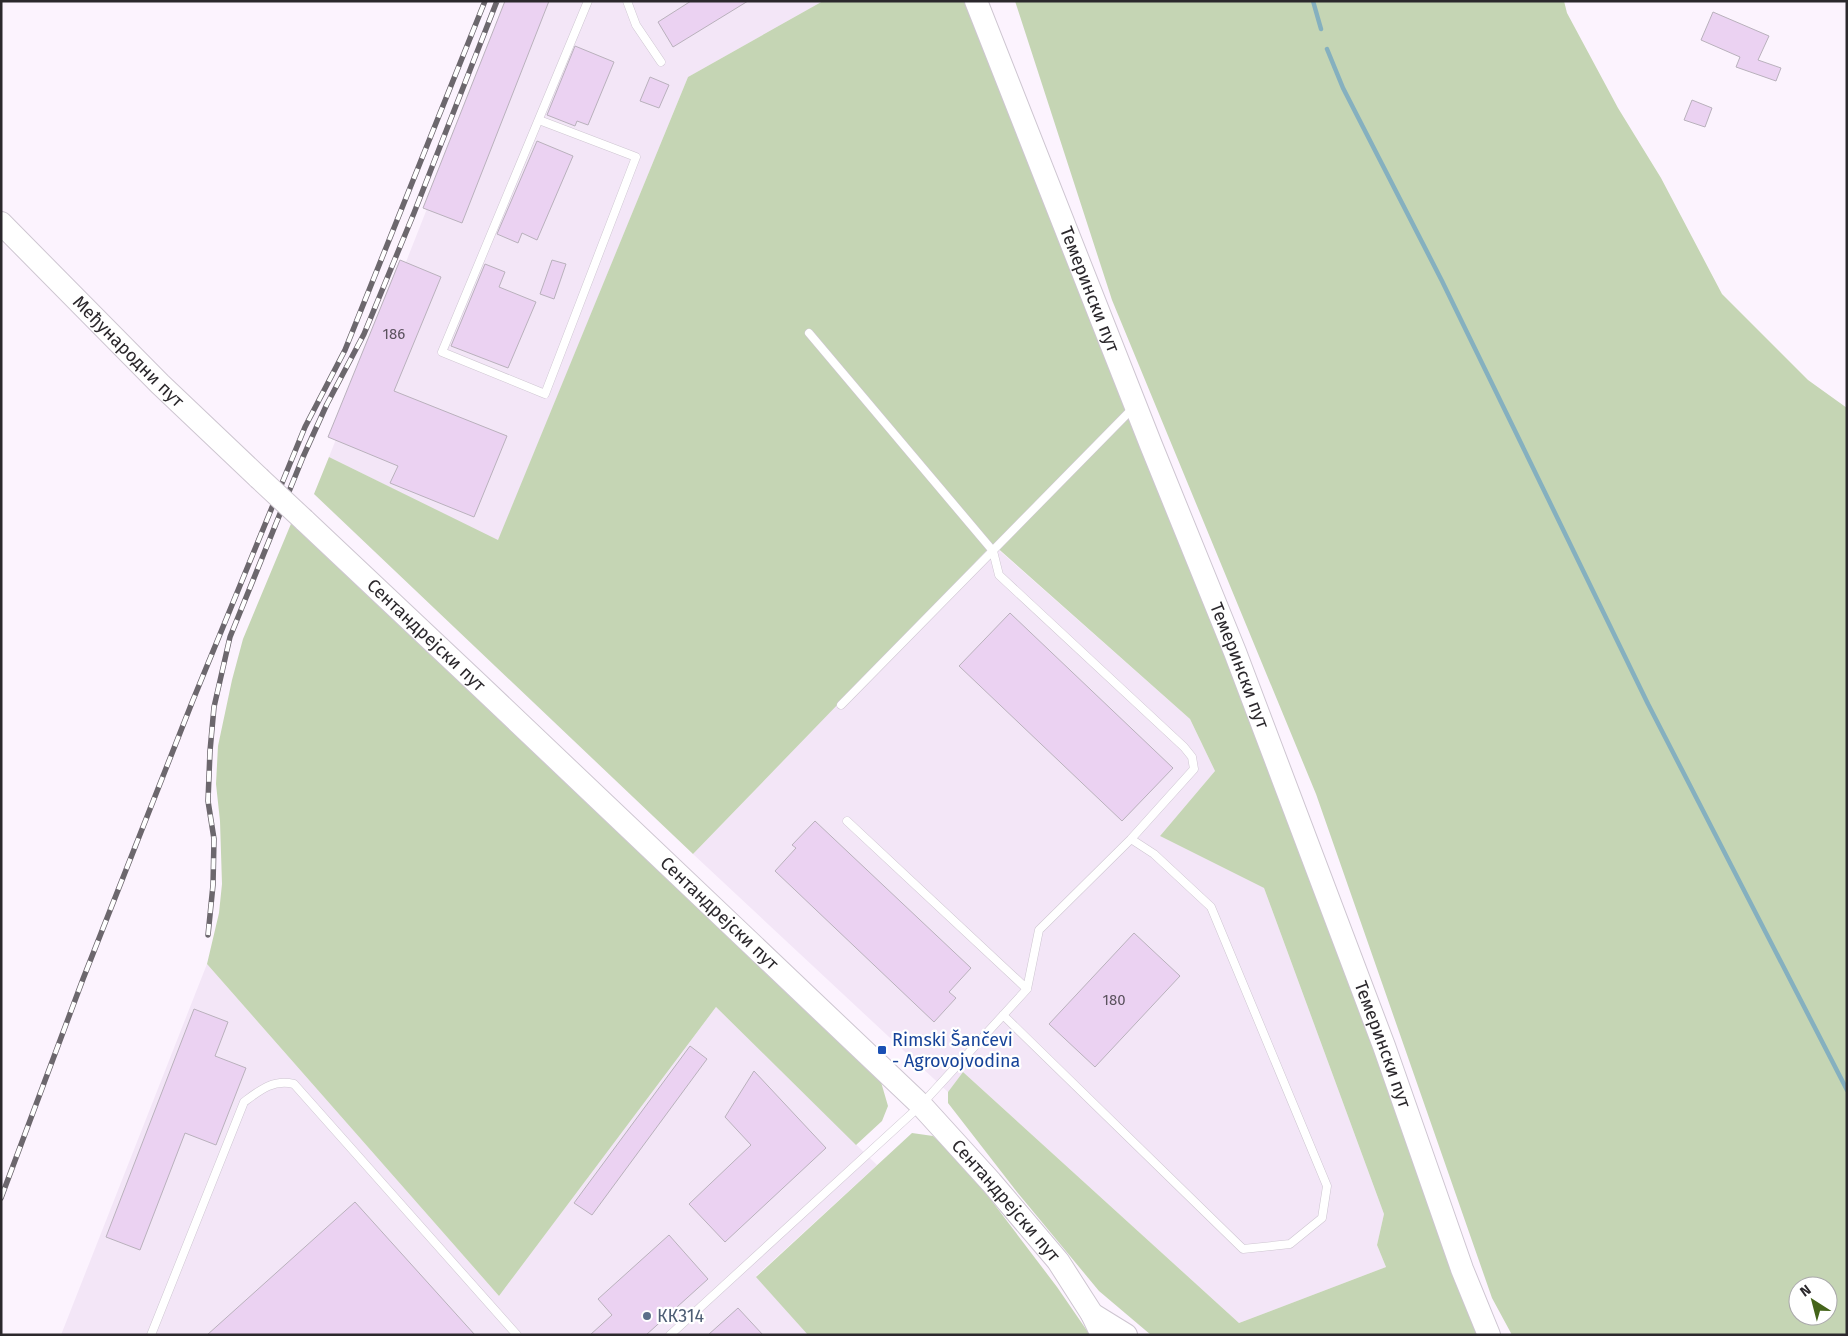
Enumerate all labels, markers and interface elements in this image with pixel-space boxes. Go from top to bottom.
street label: Темерински пут [1055,223,1125,356]
street label: Међународни пут [68,291,189,413]
house number: 186 [383,325,405,343]
street label: Сентандрејски пут [362,574,491,697]
street label: Темерински пут [1205,599,1274,733]
street label: Сентандрејски пут [656,852,784,975]
street label: Темерински пут [1349,978,1416,1112]
house number: 180 [1102,991,1126,1009]
place label: Rimski Šančevi - Agrovojvodina [892,1029,1020,1072]
marker: Rimski Šančevi - Agrovojvodina [876,1044,888,1056]
street label: Сентандрејски пут [947,1135,1065,1267]
north arrow [1788,1276,1838,1326]
text: N [1797,1281,1814,1300]
place label: КК314 [657,1305,705,1327]
marker: КК314 [641,1310,653,1322]

